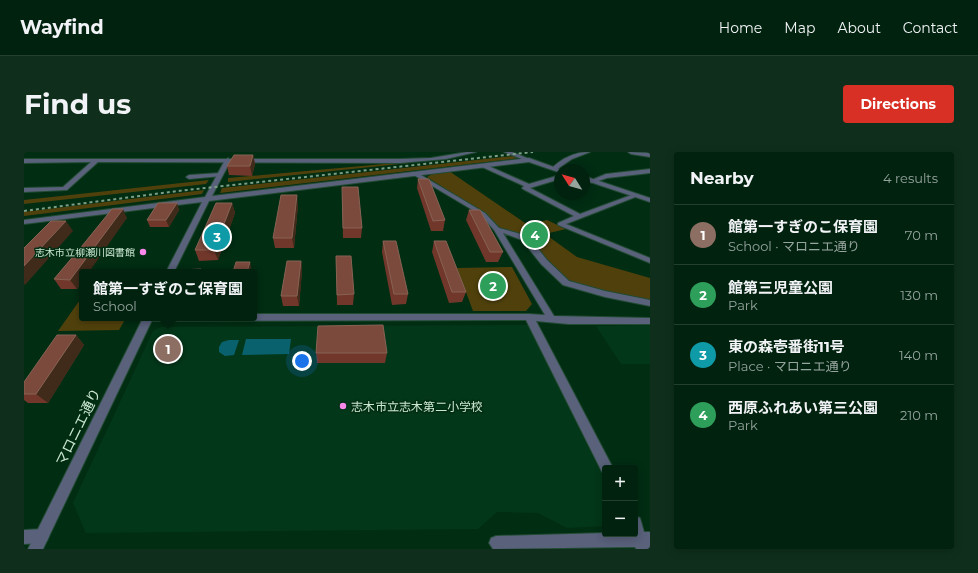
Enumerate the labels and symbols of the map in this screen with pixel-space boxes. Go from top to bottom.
north arrow [554,164,590,200]
pin: 4 [522,220,548,250]
pin: 3 [204,222,230,252]
place label: 志木市立柳瀬川図書館 [35,246,135,259]
marker: 志木市立柳瀬川図書館 [138,247,148,257]
pin: 2 [480,271,506,301]
pin: 1 [155,334,181,364]
your location [292,351,312,371]
street label: マロニエ通り [51,385,105,469]
place label: 志木市立志木第二小学校 [351,399,483,414]
marker: 志木市立志木第二小学校 [338,401,348,411]

